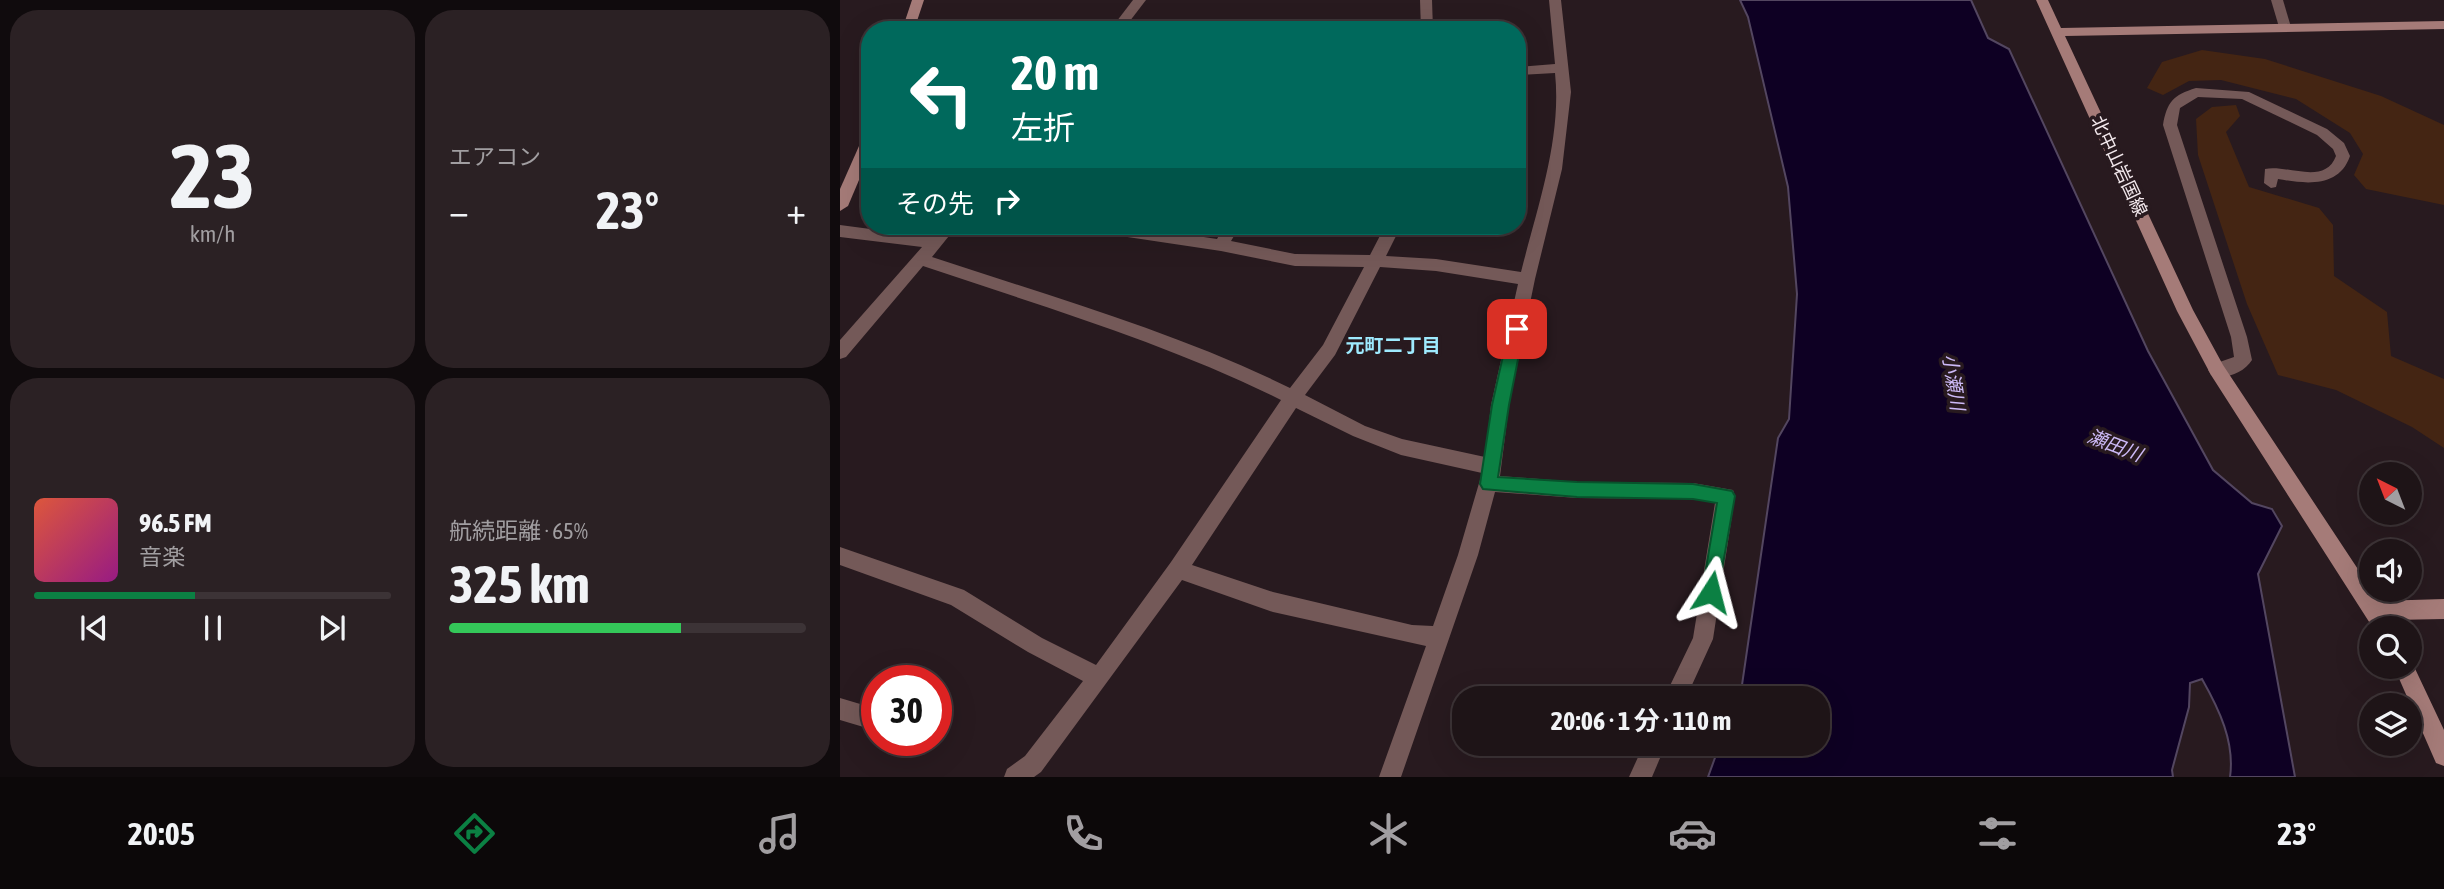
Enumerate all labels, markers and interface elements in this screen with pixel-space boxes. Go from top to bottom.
text: 20 m [1011,44,1099,100]
icon: left [896,49,987,140]
text: 左折 [1011,109,1075,146]
street label: 北中山岩国線 [2087,112,2152,219]
text: 23 [170,123,255,227]
text: エアコン [449,144,541,170]
text: 23° [596,180,659,240]
icon: right [988,182,1026,220]
text: − [449,189,469,232]
text: + [786,189,806,232]
text: その先 [896,189,974,219]
text: km/h [190,221,235,247]
pin [1487,299,1547,359]
icon: arrive [1498,310,1536,348]
district label: 元町二丁目 [1345,334,1441,356]
water label: 小瀬川 [1939,352,1970,414]
water label: 瀬田川 [2084,425,2147,466]
north arrow [2359,462,2422,525]
map controls [2359,462,2422,756]
text: 96.5 FM [139,508,212,538]
text: 航続距離 · 65% [449,518,588,544]
button: sound [2359,539,2422,602]
text: 音楽 [139,544,185,570]
text: 325 km [449,554,590,614]
position arrow [1674,555,1748,629]
icon: previous [75,609,113,647]
icon: pause [194,609,232,647]
icon: next [313,609,351,647]
button: search [2359,616,2422,679]
speed limit sign: 30 [861,665,952,756]
button: layers [2359,693,2422,756]
text: 20:06 · 1 分 · 110 m [1551,706,1731,736]
icon: directions [450,809,499,858]
icon: music [755,809,804,858]
icon: phone [1059,809,1108,858]
icon: climate [1364,809,1413,858]
icon: car [1668,809,1717,858]
icon: filters [1973,809,2022,858]
text: 20:05 [128,815,195,852]
text: 23° [2277,815,2316,852]

